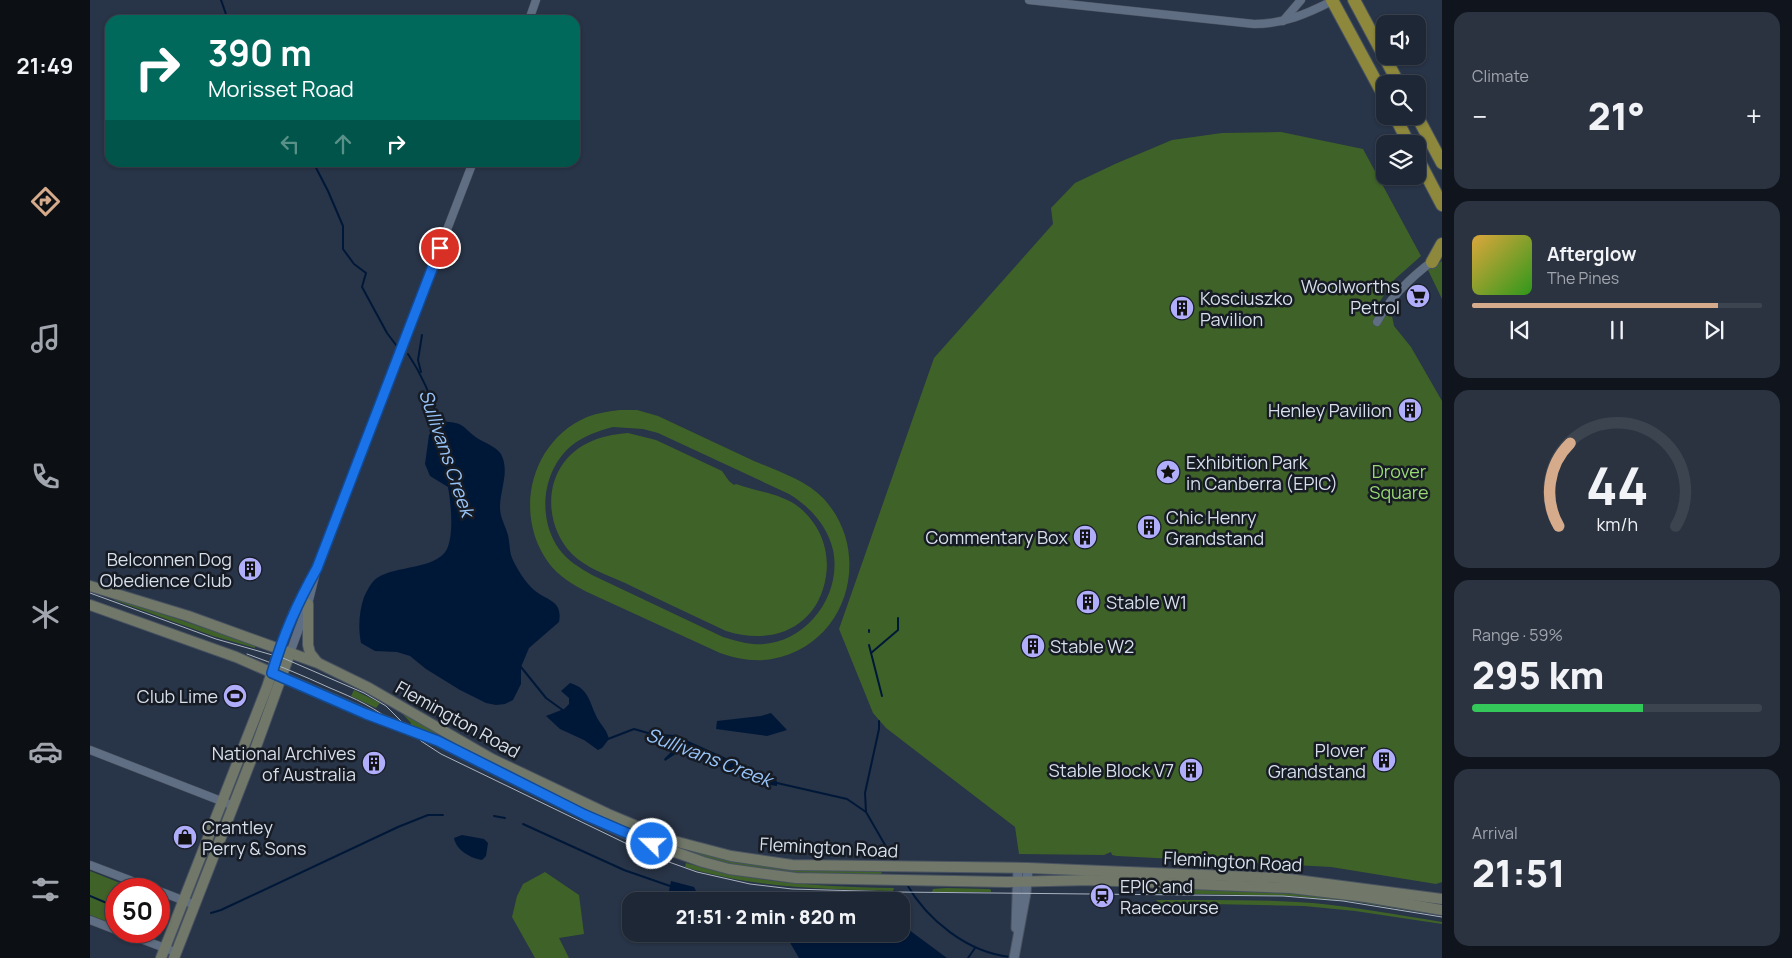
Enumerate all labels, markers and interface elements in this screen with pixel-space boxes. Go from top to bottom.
map controls [1376,15,1426,185]
button: sound [1376,15,1426,65]
text: 390 m [208,29,312,77]
icon: right [125,35,190,100]
text: 21:49 [17,51,73,81]
text: Climate [1472,65,1529,87]
text: Morisset Road [208,74,354,104]
button: search [1376,75,1426,125]
text: 21° [1588,89,1645,141]
text: − [1472,97,1487,135]
text: + [1746,97,1762,135]
icon: left [276,130,304,158]
icon: ahead [329,130,357,158]
icon: right [382,130,410,158]
button: layers [1376,135,1426,185]
icon: directions [28,184,63,219]
pin [419,227,461,269]
icon: arrive [426,234,454,262]
text: Afterglow [1547,241,1636,267]
text: The Pines [1547,267,1619,289]
place label: Woolworths Petrol [1301,274,1400,319]
supermarket icon: Woolworths Petrol [1405,283,1431,309]
place label: Kosciuszko Pavilion [1200,286,1293,331]
building icon: Kosciuszko Pavilion [1169,295,1195,321]
icon: previous [1506,316,1534,344]
icon: pause [1603,316,1631,344]
icon: next [1700,316,1728,344]
icon: music [28,321,63,356]
water label: Sullivans Creek [413,386,482,522]
building icon: Henley Pavilion [1397,397,1423,423]
place label: Henley Pavilion [1268,398,1392,422]
place label: Exhibition Park in Canberra (EPIC) [1186,450,1338,495]
text: 44 [1586,450,1648,521]
icon: phone [28,459,63,494]
place icon: Exhibition Park in Canberra (EPIC) [1155,459,1181,485]
park label: Drover Square [1369,459,1429,504]
place label: Chic Henry Grandstand [1166,505,1264,550]
text: km/h [1596,512,1638,536]
building icon: Chic Henry Grandstand [1136,514,1162,540]
building icon: Commentary Box [1072,524,1098,550]
place label: Commentary Box [925,525,1069,549]
place label: Belconnen Dog Obedience Club [100,547,232,592]
building icon: Belconnen Dog Obedience Club [237,556,263,582]
building icon: Stable W1 [1075,589,1101,615]
place label: Stable W1 [1106,590,1187,614]
icon: climate [28,597,63,632]
text: Range · 59% [1472,624,1563,646]
building icon: Stable W2 [1020,633,1046,659]
place label: Stable W2 [1050,634,1134,658]
text: 295 km [1472,648,1604,700]
street label: Flemington Road [391,675,525,763]
sports icon: Club Lime [222,683,248,709]
place label: Club Lime [137,684,218,708]
water label: Sullivans Creek [642,721,778,794]
icon: car [28,734,63,769]
place label: Plover Grandstand [1268,738,1366,783]
place label: National Archives of Australia [212,741,356,786]
building icon: Plover Grandstand [1371,747,1397,773]
building icon: National Archives of Australia [361,750,387,776]
building icon: Stable Block V7 [1178,757,1204,783]
place label: Stable Block V7 [1048,758,1174,782]
place label: Crantley Perry & Sons [202,815,307,860]
position arrow [625,817,677,869]
text: Arrival [1472,822,1518,844]
shop icon: Crantley Perry & Sons [172,824,198,850]
street label: Flemington Road [759,831,899,863]
street label: Flemington Road [1163,845,1303,877]
text: 21:51 [1472,846,1565,898]
icon: filters [28,872,63,907]
place label: EPIC and Racecourse [1120,874,1219,919]
speed limit sign: 50 [105,878,170,943]
station icon: EPIC and Racecourse [1089,883,1115,909]
text: 21:51 · 2 min · 820 m [676,904,856,930]

